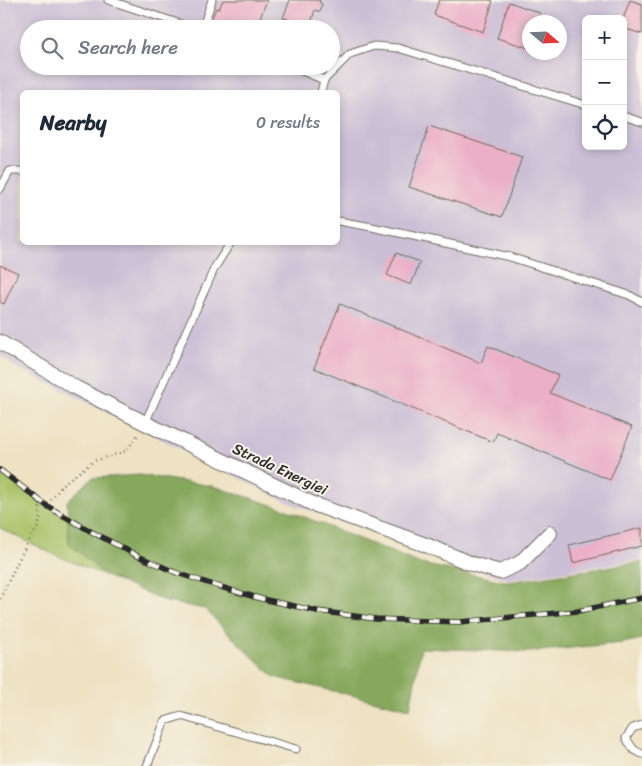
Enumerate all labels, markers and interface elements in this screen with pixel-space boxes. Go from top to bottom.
north arrow [522,15,567,60]
map controls [582,15,627,150]
button: + [582,15,627,60]
search box [20,20,340,75]
text: Search here [78,31,178,64]
icon: search [38,34,66,62]
button: − [582,60,627,105]
text: Nearby [40,104,106,142]
button: locate [582,105,627,150]
text: 0 results [256,108,320,137]
street label: Strada Energiei [228,436,333,503]

